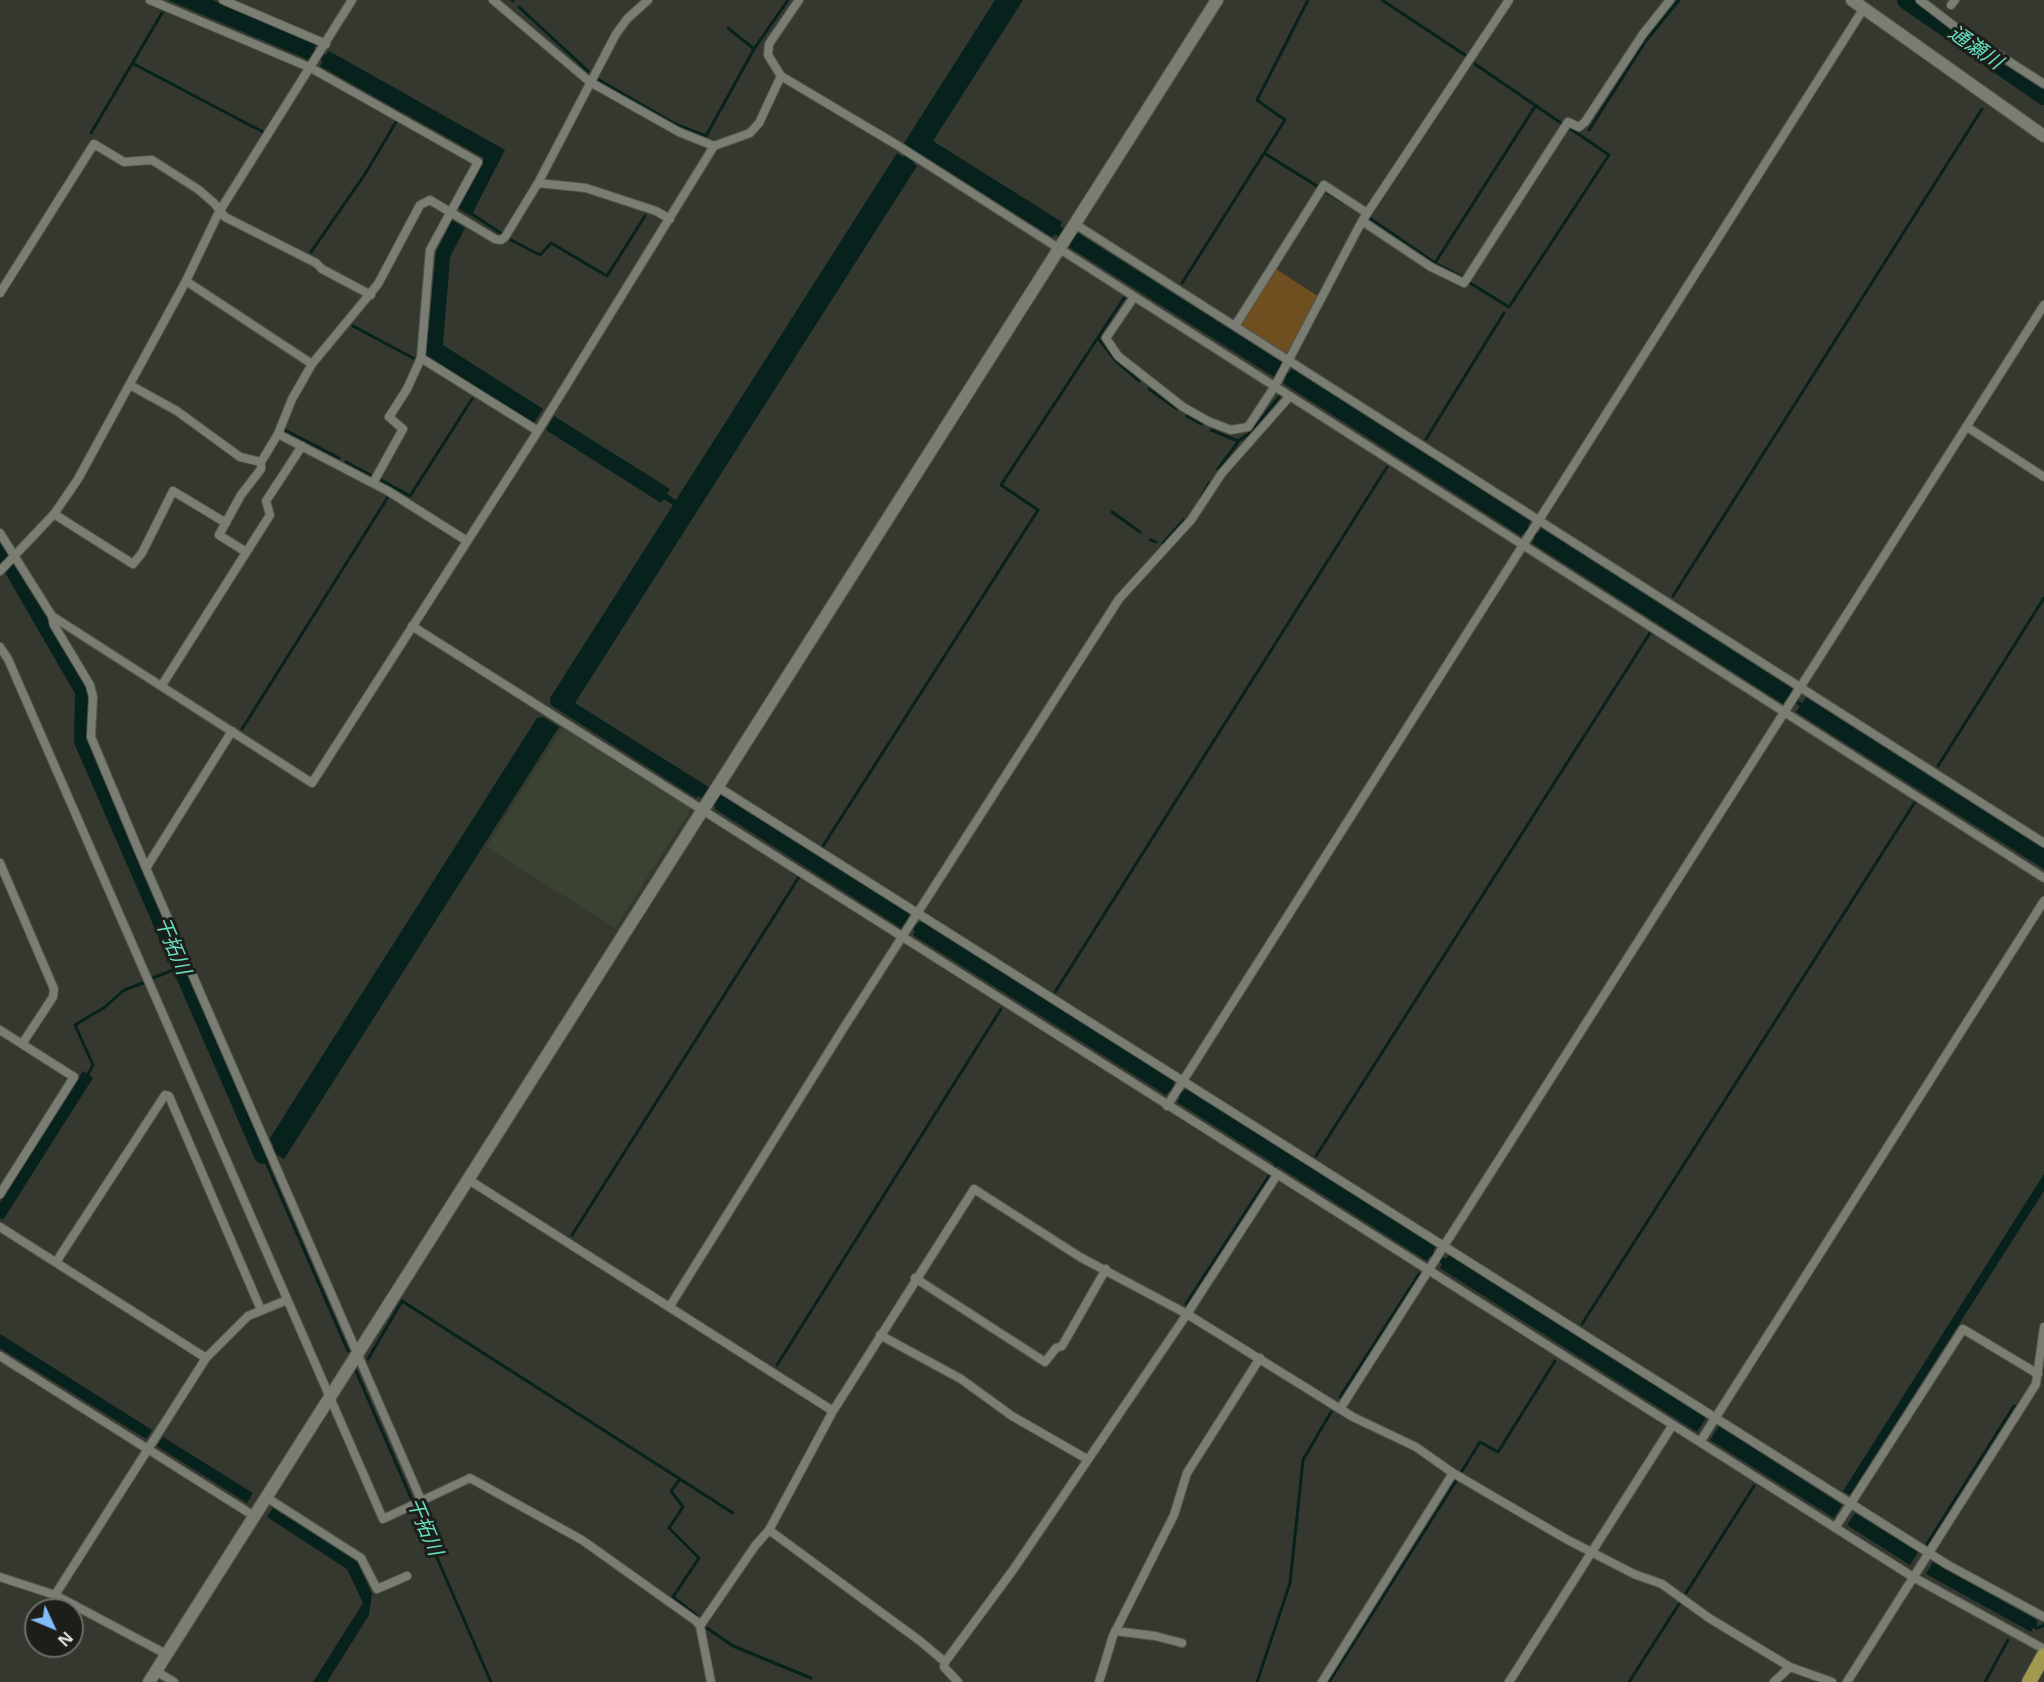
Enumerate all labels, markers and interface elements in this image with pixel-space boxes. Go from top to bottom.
water label: 通瀬川 [1944,21,2006,75]
water label: 干拓川 [149,914,195,978]
water label: 干拓川 [401,1495,447,1559]
north arrow [24,1598,84,1658]
text: N [53,1627,78,1651]

